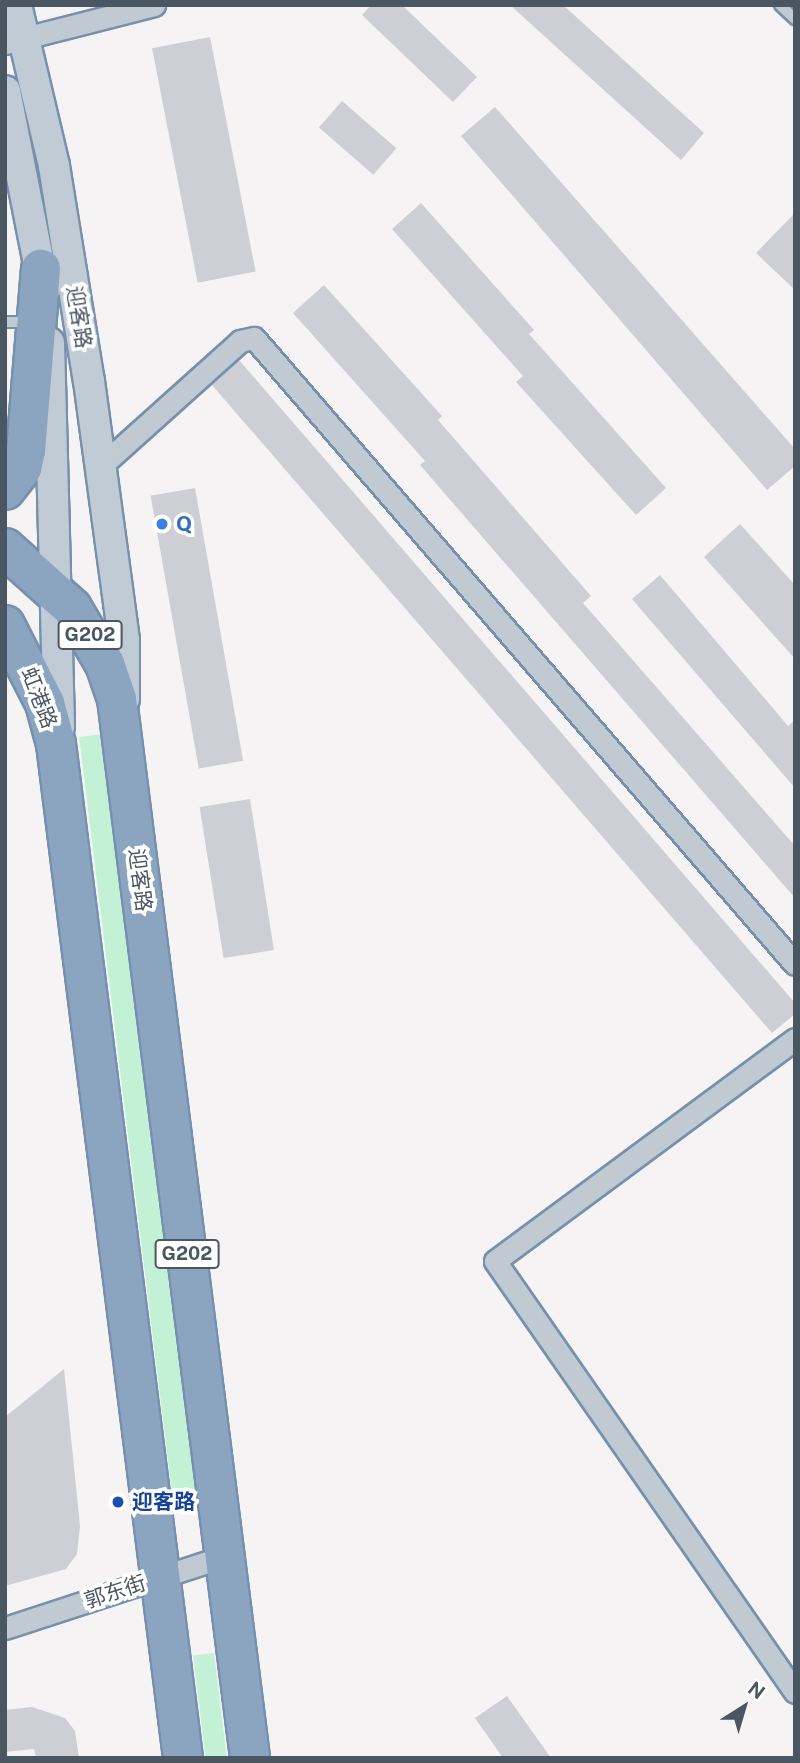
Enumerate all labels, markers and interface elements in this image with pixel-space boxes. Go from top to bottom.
street label: 迎客路 [62,284,96,350]
place label: Q [176,511,192,537]
marker: Q [154,516,170,532]
road number: G202 [57,620,123,650]
street label: 虹港路 [16,664,62,732]
street label: 迎客路 [124,847,156,913]
road number: G202 [154,1238,220,1270]
place label: 迎客路 [132,1489,195,1515]
marker: 迎客路 [110,1494,126,1510]
street label: 郭东街 [81,1570,149,1614]
north arrow [709,1672,779,1742]
text: N [744,1677,769,1703]

